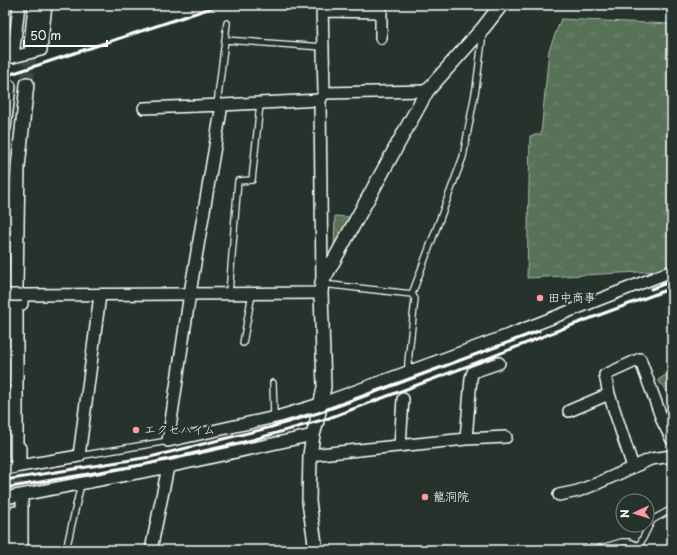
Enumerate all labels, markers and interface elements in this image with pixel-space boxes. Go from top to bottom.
scale bar [24,22,107,48]
text: 50 m [30,26,61,44]
place label: 田中商事 [548,288,596,306]
marker: 田中商事 [535,293,545,303]
place label: エクセハイム [144,420,216,438]
marker: エクセハイム [131,425,141,435]
place label: 龍洞院 [433,487,469,505]
marker: 龍洞院 [420,492,430,502]
north arrow [615,493,655,533]
text: N [616,509,633,519]

